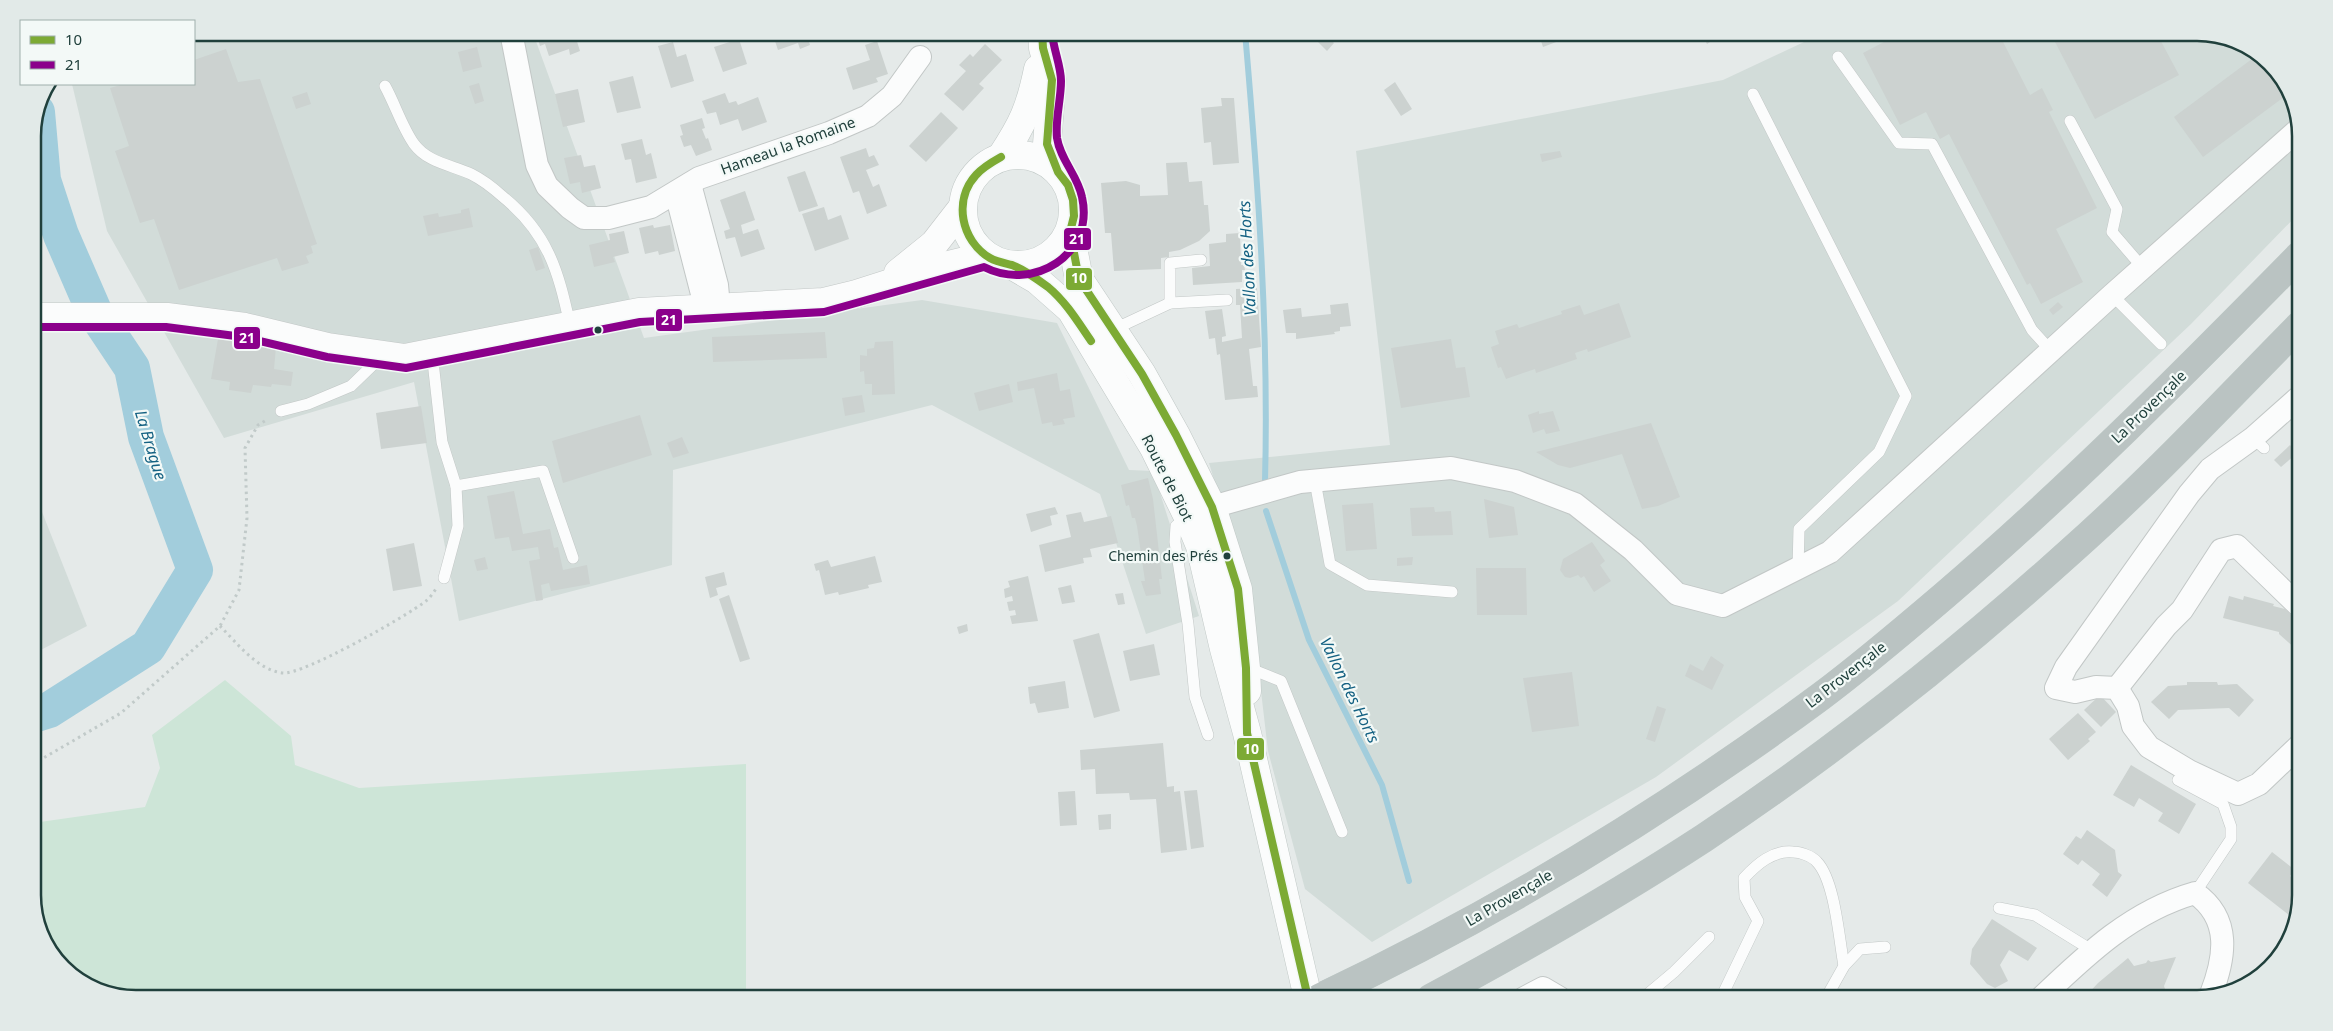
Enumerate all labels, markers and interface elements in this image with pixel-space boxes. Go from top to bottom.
legend [20,20,195,85]
text: 10 [65,29,82,49]
text: 21 [65,54,82,74]
street label: Hameau la Romaine [717,111,858,179]
water label: Vallon des Horts [1233,200,1261,316]
line badge: 21 [1063,227,1092,251]
text: 21 [1069,229,1085,248]
line badge: 10 [1065,267,1093,291]
text: 10 [1071,268,1087,287]
line badge: 21 [655,308,683,332]
text: 21 [661,310,677,329]
unlabelled marker [593,325,603,335]
line badge: 21 [233,326,261,350]
text: 21 [239,328,255,347]
street label: La Provençale [2106,365,2190,447]
water label: La Brague [130,407,172,483]
street label: Route de Biot [1137,431,1199,525]
place label: Chemin des Prés [1108,546,1218,565]
marker: Chemin des Prés [1222,551,1232,561]
water label: Vallon des Horts [1315,633,1385,747]
street label: La Provençale [1801,636,1890,712]
line badge: 10 [1236,737,1265,761]
text: 10 [1243,739,1259,758]
street label: La Provençale [1461,864,1556,930]

